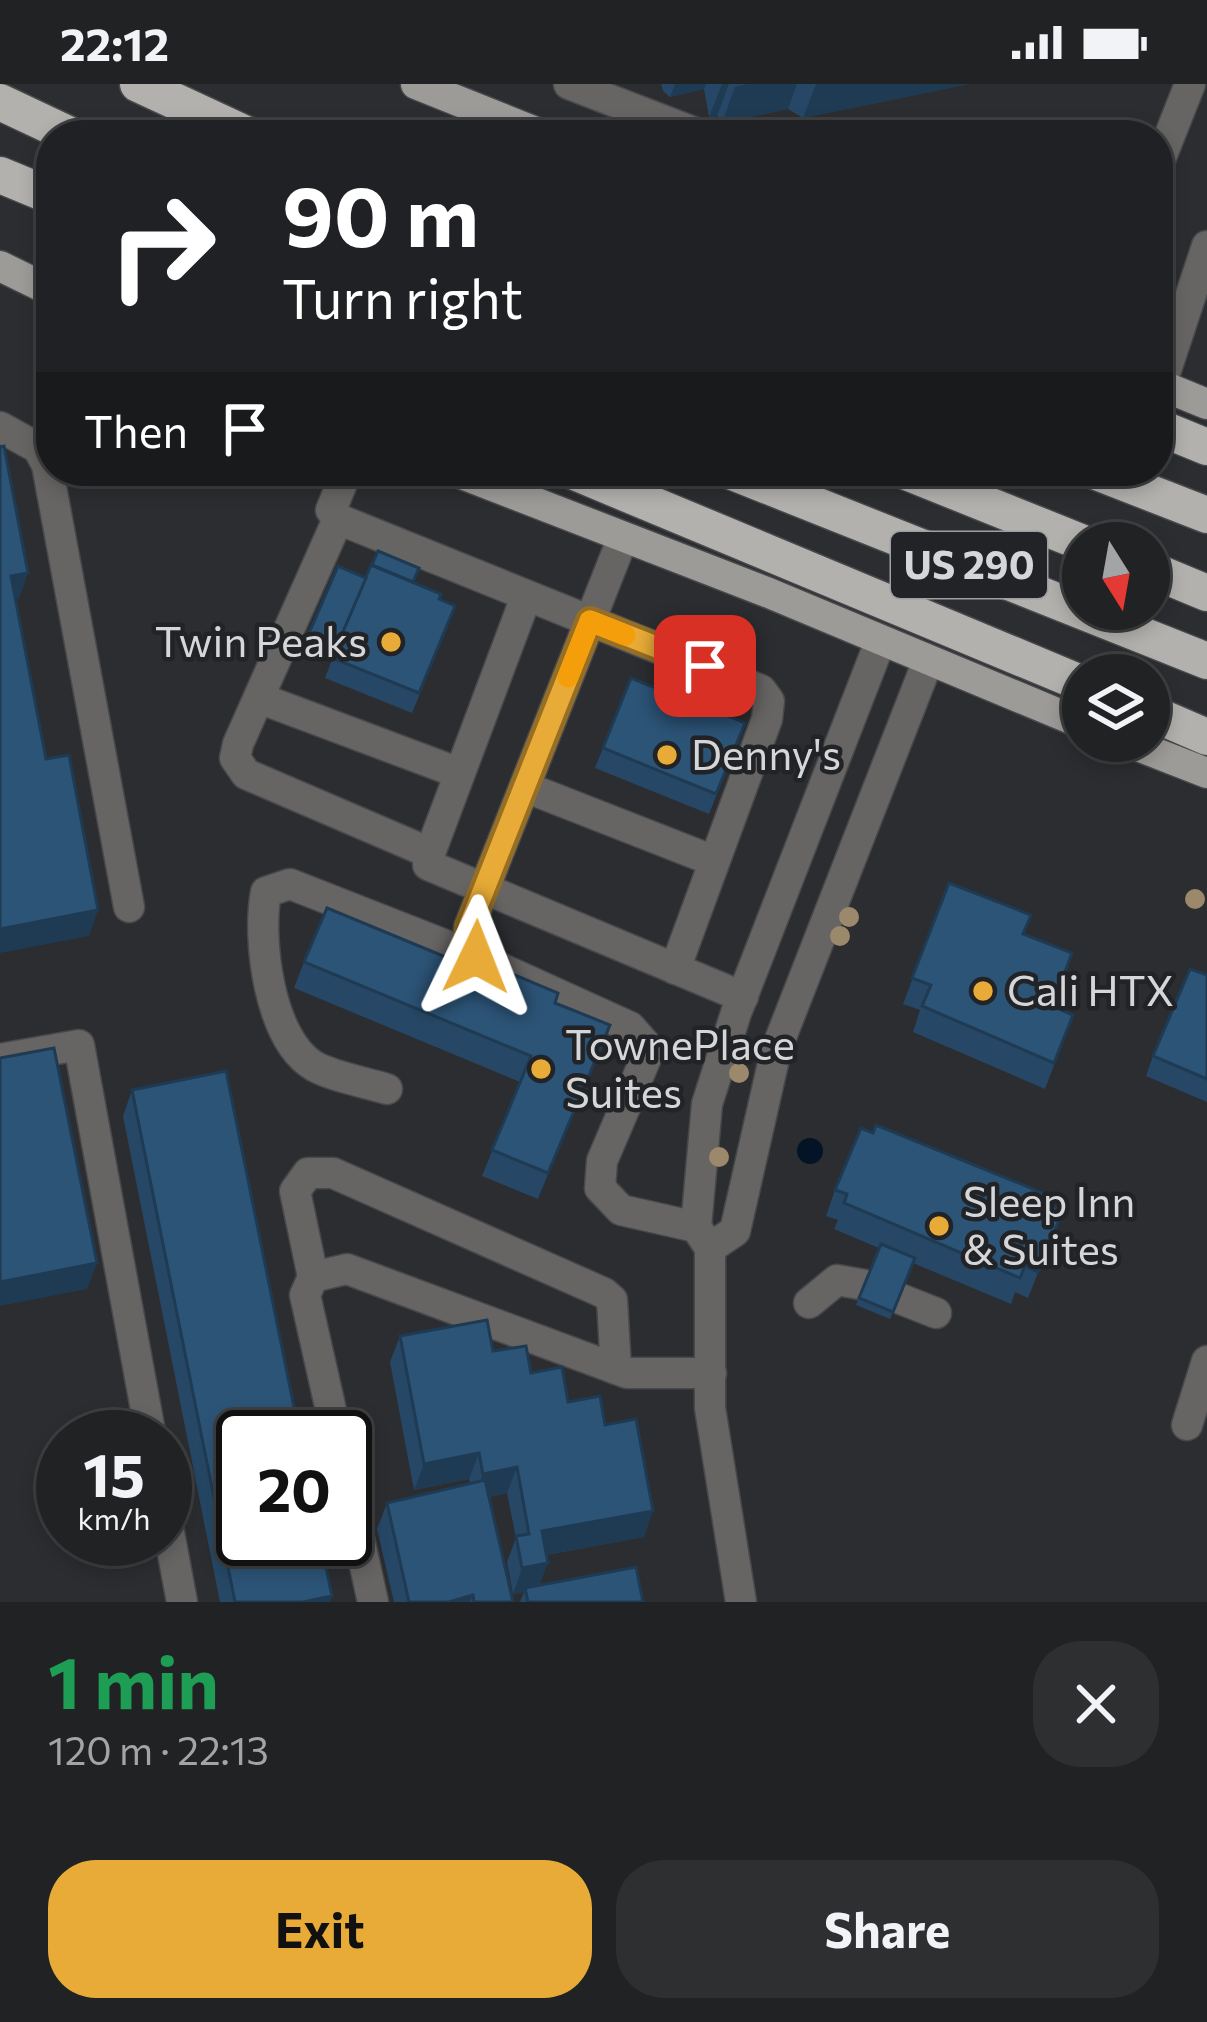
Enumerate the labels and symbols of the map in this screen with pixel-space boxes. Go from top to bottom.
north arrow [1062,522,1170,630]
road number: US 290 [891,532,1047,598]
place label: Twin Peaks [155,614,367,666]
pin [654,615,756,717]
marker: Twin Peaks [378,629,404,655]
place label: Denny's [691,727,841,779]
marker: Denny's [654,742,680,768]
position arrow [413,894,539,1020]
place label: Cali HTX [1007,963,1174,1015]
marker: Cali HTX [970,978,996,1004]
place label: TownePlace Suites [565,1017,795,1117]
marker: TownePlace Suites [528,1056,554,1082]
place label: Sleep Inn & Suites [963,1174,1135,1274]
marker: Sleep Inn & Suites [926,1213,952,1239]
speed limit sign: 20 [216,1410,372,1566]

